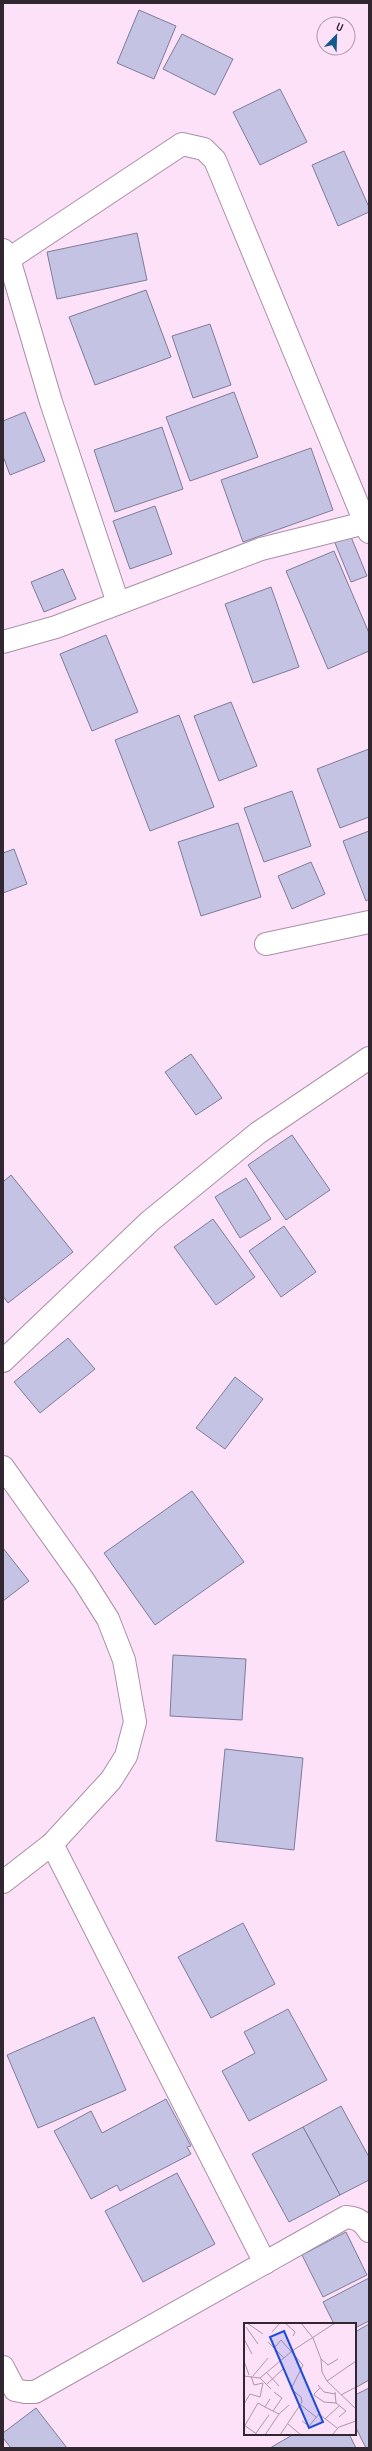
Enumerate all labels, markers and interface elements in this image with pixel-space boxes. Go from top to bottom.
north arrow [316,16,356,56]
text: U [334,19,346,35]
inset map [244,2323,356,2435]

